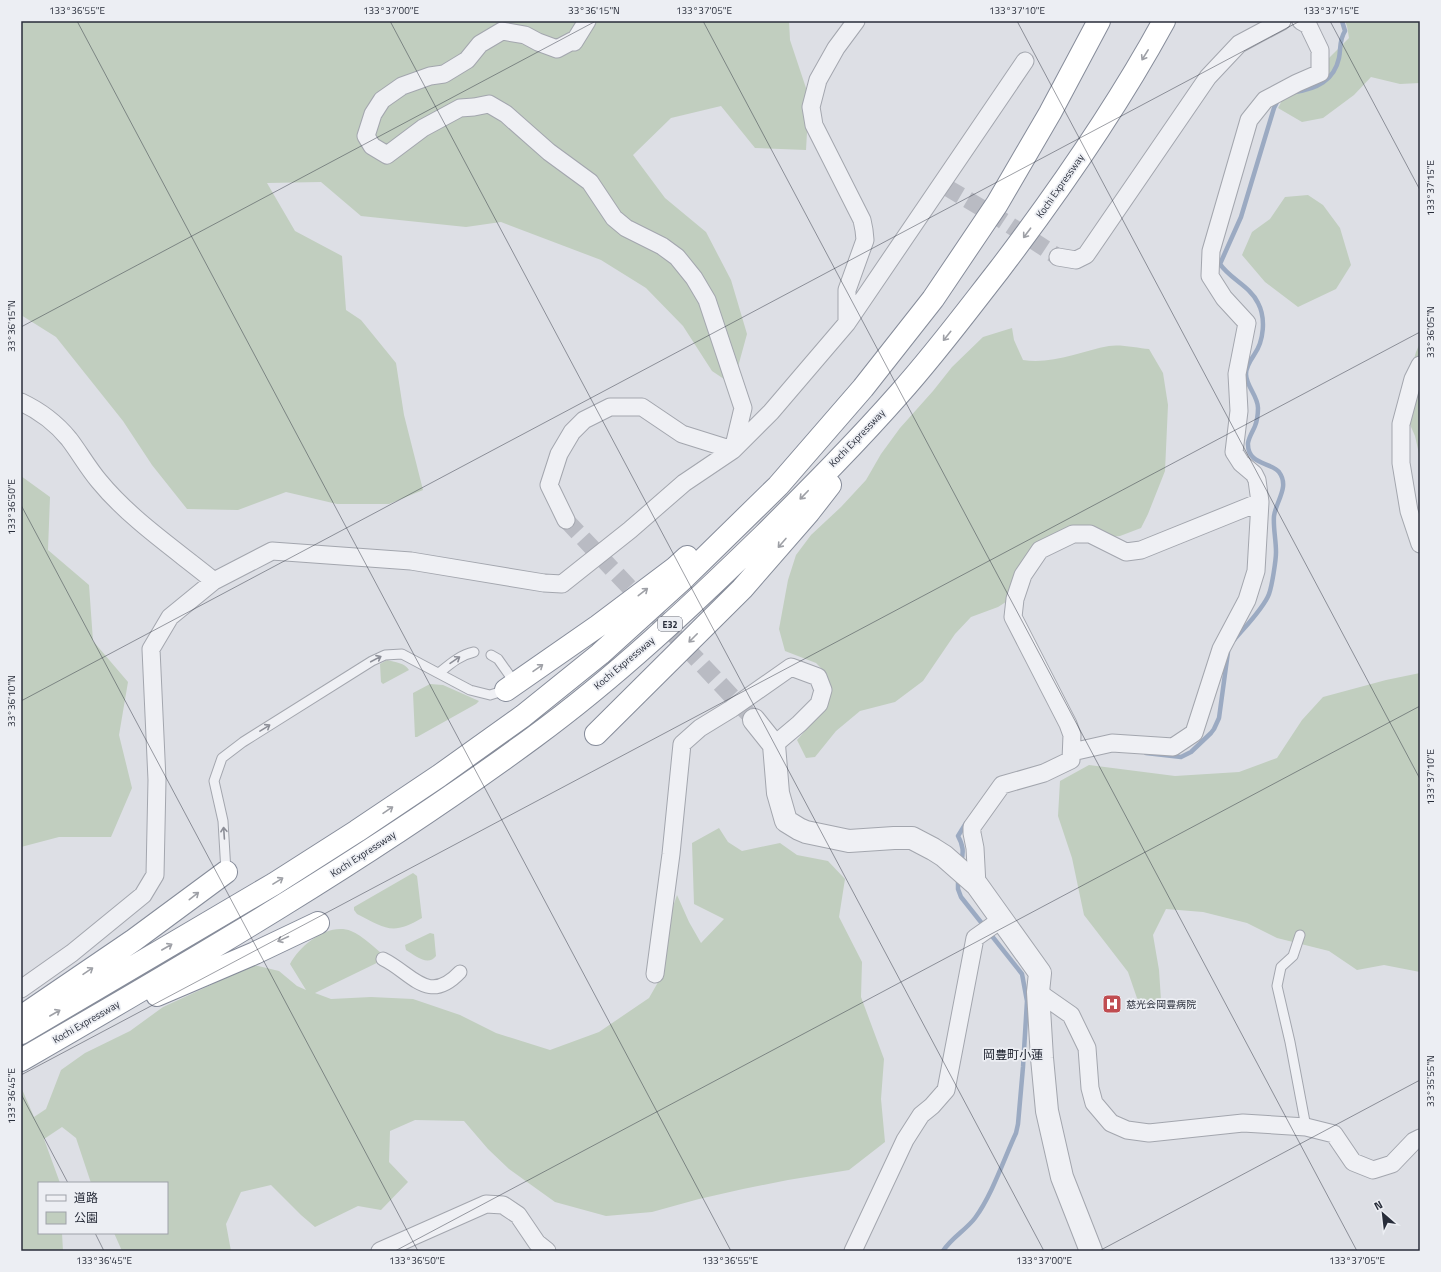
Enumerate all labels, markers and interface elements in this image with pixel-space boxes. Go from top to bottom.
text: 133°36'55"E [49,3,106,18]
text: 133°37'00"E [363,3,420,18]
text: 33°36'15"N [568,3,620,18]
text: 133°37'05"E [676,3,733,18]
text: 133°37'10"E [989,3,1046,18]
text: 133°37'15"E [1303,3,1360,18]
one-way arrow [1140,49,1148,61]
street label: Kochi Expressway [1032,151,1088,221]
text: 133°37'15"E [1423,159,1438,216]
one-way arrow [1022,228,1031,239]
text: 33°36'15"N [4,300,19,352]
text: 33°36'05"N [1423,306,1438,358]
one-way arrow [942,331,951,341]
street label: Kochi Expressway [825,406,889,470]
text: 133°36'50"E [4,478,19,535]
one-way arrow [799,490,808,500]
one-way arrow [777,538,786,548]
one-way arrow [638,588,649,596]
road number: E32 [658,617,682,631]
street label: Kochi Expressway [590,633,658,693]
one-way arrow [688,633,698,643]
one-way arrow [369,655,381,663]
one-way arrow [449,656,460,664]
one-way arrow [532,664,543,672]
text: 33°36'10"N [4,675,19,727]
one-way arrow [259,724,270,732]
text: 133°37'10"E [1423,748,1438,805]
one-way arrow [382,806,393,814]
one-way arrow [221,827,228,840]
street label: Kochi Expressway [327,827,399,881]
one-way arrow [273,876,284,885]
one-way arrow [188,892,199,901]
one-way arrow [277,936,289,943]
one-way arrow [161,943,173,951]
one-way arrow [82,967,93,975]
hospital icon: 慈光会岡豊病院 [1101,993,1123,1015]
street label: Kochi Expressway [50,997,122,1047]
place label: 慈光会岡豊病院 [1126,997,1196,1012]
one-way arrow [49,1009,60,1017]
district label: 岡豊町小蓮 [983,1045,1043,1064]
text: 33°35'55"N [1423,1055,1438,1107]
text: 133°36'45"E [4,1067,19,1124]
legend [38,1182,168,1234]
text: 道路 [74,1188,98,1207]
north arrow [1363,1194,1403,1234]
text: N [1371,1196,1385,1214]
text: 公園 [74,1208,98,1227]
text: 133°36'45"E [76,1253,133,1268]
text: 133°36'50"E [389,1253,446,1268]
text: 133°36'55"E [702,1253,759,1268]
text: 133°37'00"E [1016,1253,1073,1268]
text: 133°37'05"E [1329,1253,1386,1268]

